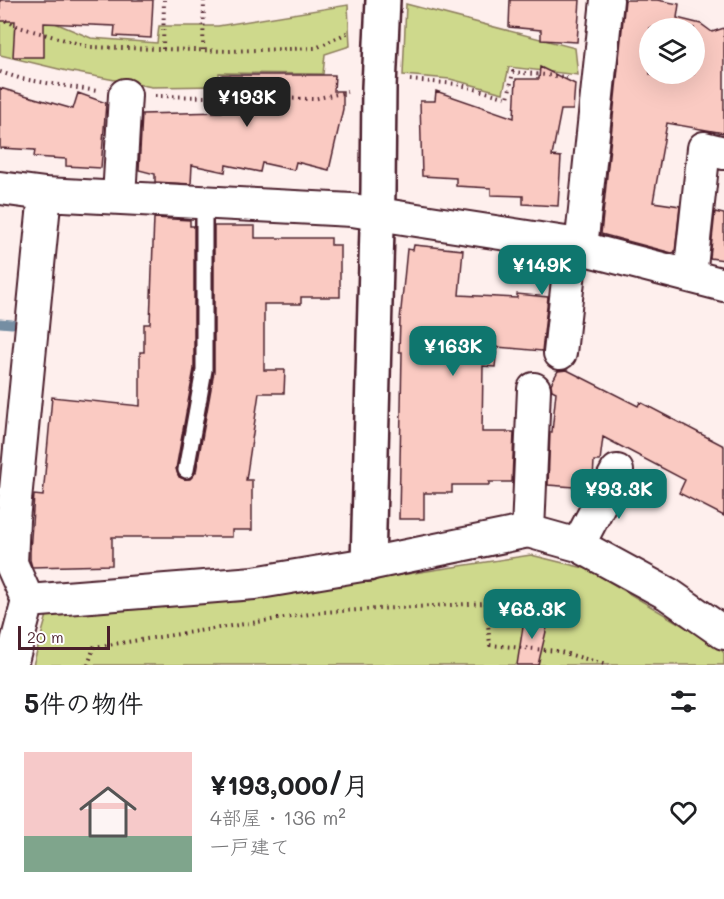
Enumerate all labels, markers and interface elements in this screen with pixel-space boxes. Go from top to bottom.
map controls [639,18,705,84]
button: layers [639,18,705,84]
pin: ¥193K [205,77,289,128]
text: ¥193K [217,83,277,109]
pin: ¥149K [500,245,584,296]
text: ¥149K [512,251,572,277]
pin: ¥163K [411,326,495,377]
text: ¥163K [423,332,483,358]
pin: ¥93.3K [570,469,668,520]
text: ¥93.3K [585,475,653,501]
pin: ¥68.3K [483,589,581,640]
text: ¥68.3K [498,595,566,621]
scale bar [18,623,110,650]
text: 20 m [27,626,64,647]
icon: filters [667,685,700,718]
text: 5件の物件 [24,686,143,720]
text: ¥193,000/月 [210,768,369,802]
icon: home [72,776,144,848]
icon: heart [667,796,700,829]
text: 4部屋 · 136 m² [210,804,346,830]
text: 一戸建て [210,833,290,859]

